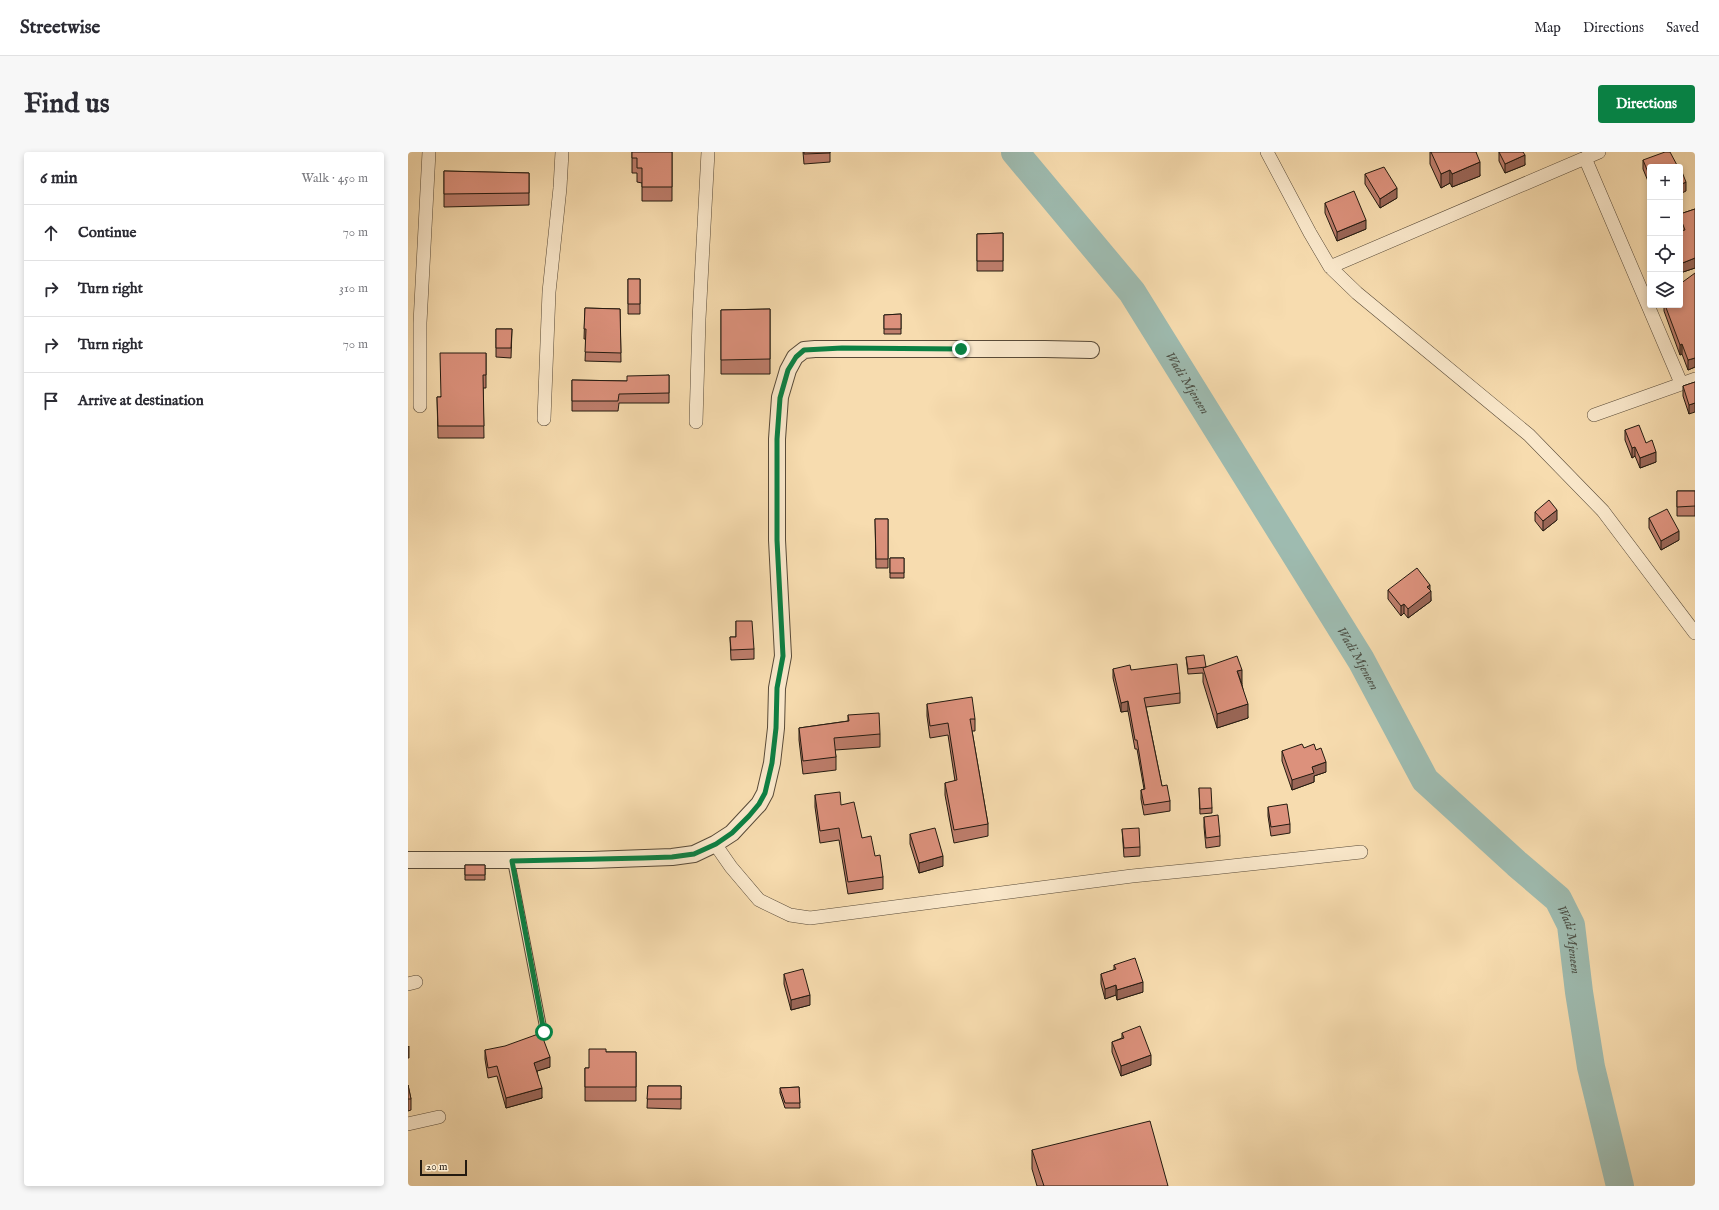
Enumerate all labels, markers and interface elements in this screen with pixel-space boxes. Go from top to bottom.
text: Streetwise [20,16,100,40]
text: Map [1534,19,1561,37]
text: Directions [1583,19,1644,37]
text: Saved [1666,19,1699,37]
button: Directions [1598,85,1695,123]
text: Find us [24,87,110,122]
map controls [1647,164,1683,308]
button: + [1647,164,1683,200]
text: 6 min [40,168,78,189]
text: Walk · 450 m [301,170,368,187]
button: − [1647,200,1683,236]
icon: ahead [40,222,62,244]
text: Continue [78,223,136,242]
text: 70 m [343,224,368,241]
button: locate [1647,236,1683,272]
button: layers [1647,272,1683,308]
icon: right [40,278,62,300]
text: Turn right [78,279,143,298]
text: 310 m [339,280,368,297]
icon: right [40,334,62,356]
text: Turn right [78,335,143,354]
text: 70 m [343,336,368,353]
route end [952,340,970,358]
water label: Wadi Mjeneen [1161,349,1213,418]
icon: arrive [40,390,62,412]
text: Arrive at destination [78,391,204,410]
water label: Wadi Mjeneen [1332,624,1382,693]
water label: Wadi Mjeneen [1552,902,1584,975]
route start [535,1023,553,1041]
scale bar [420,1158,467,1177]
text: 20 m [426,1160,447,1174]

